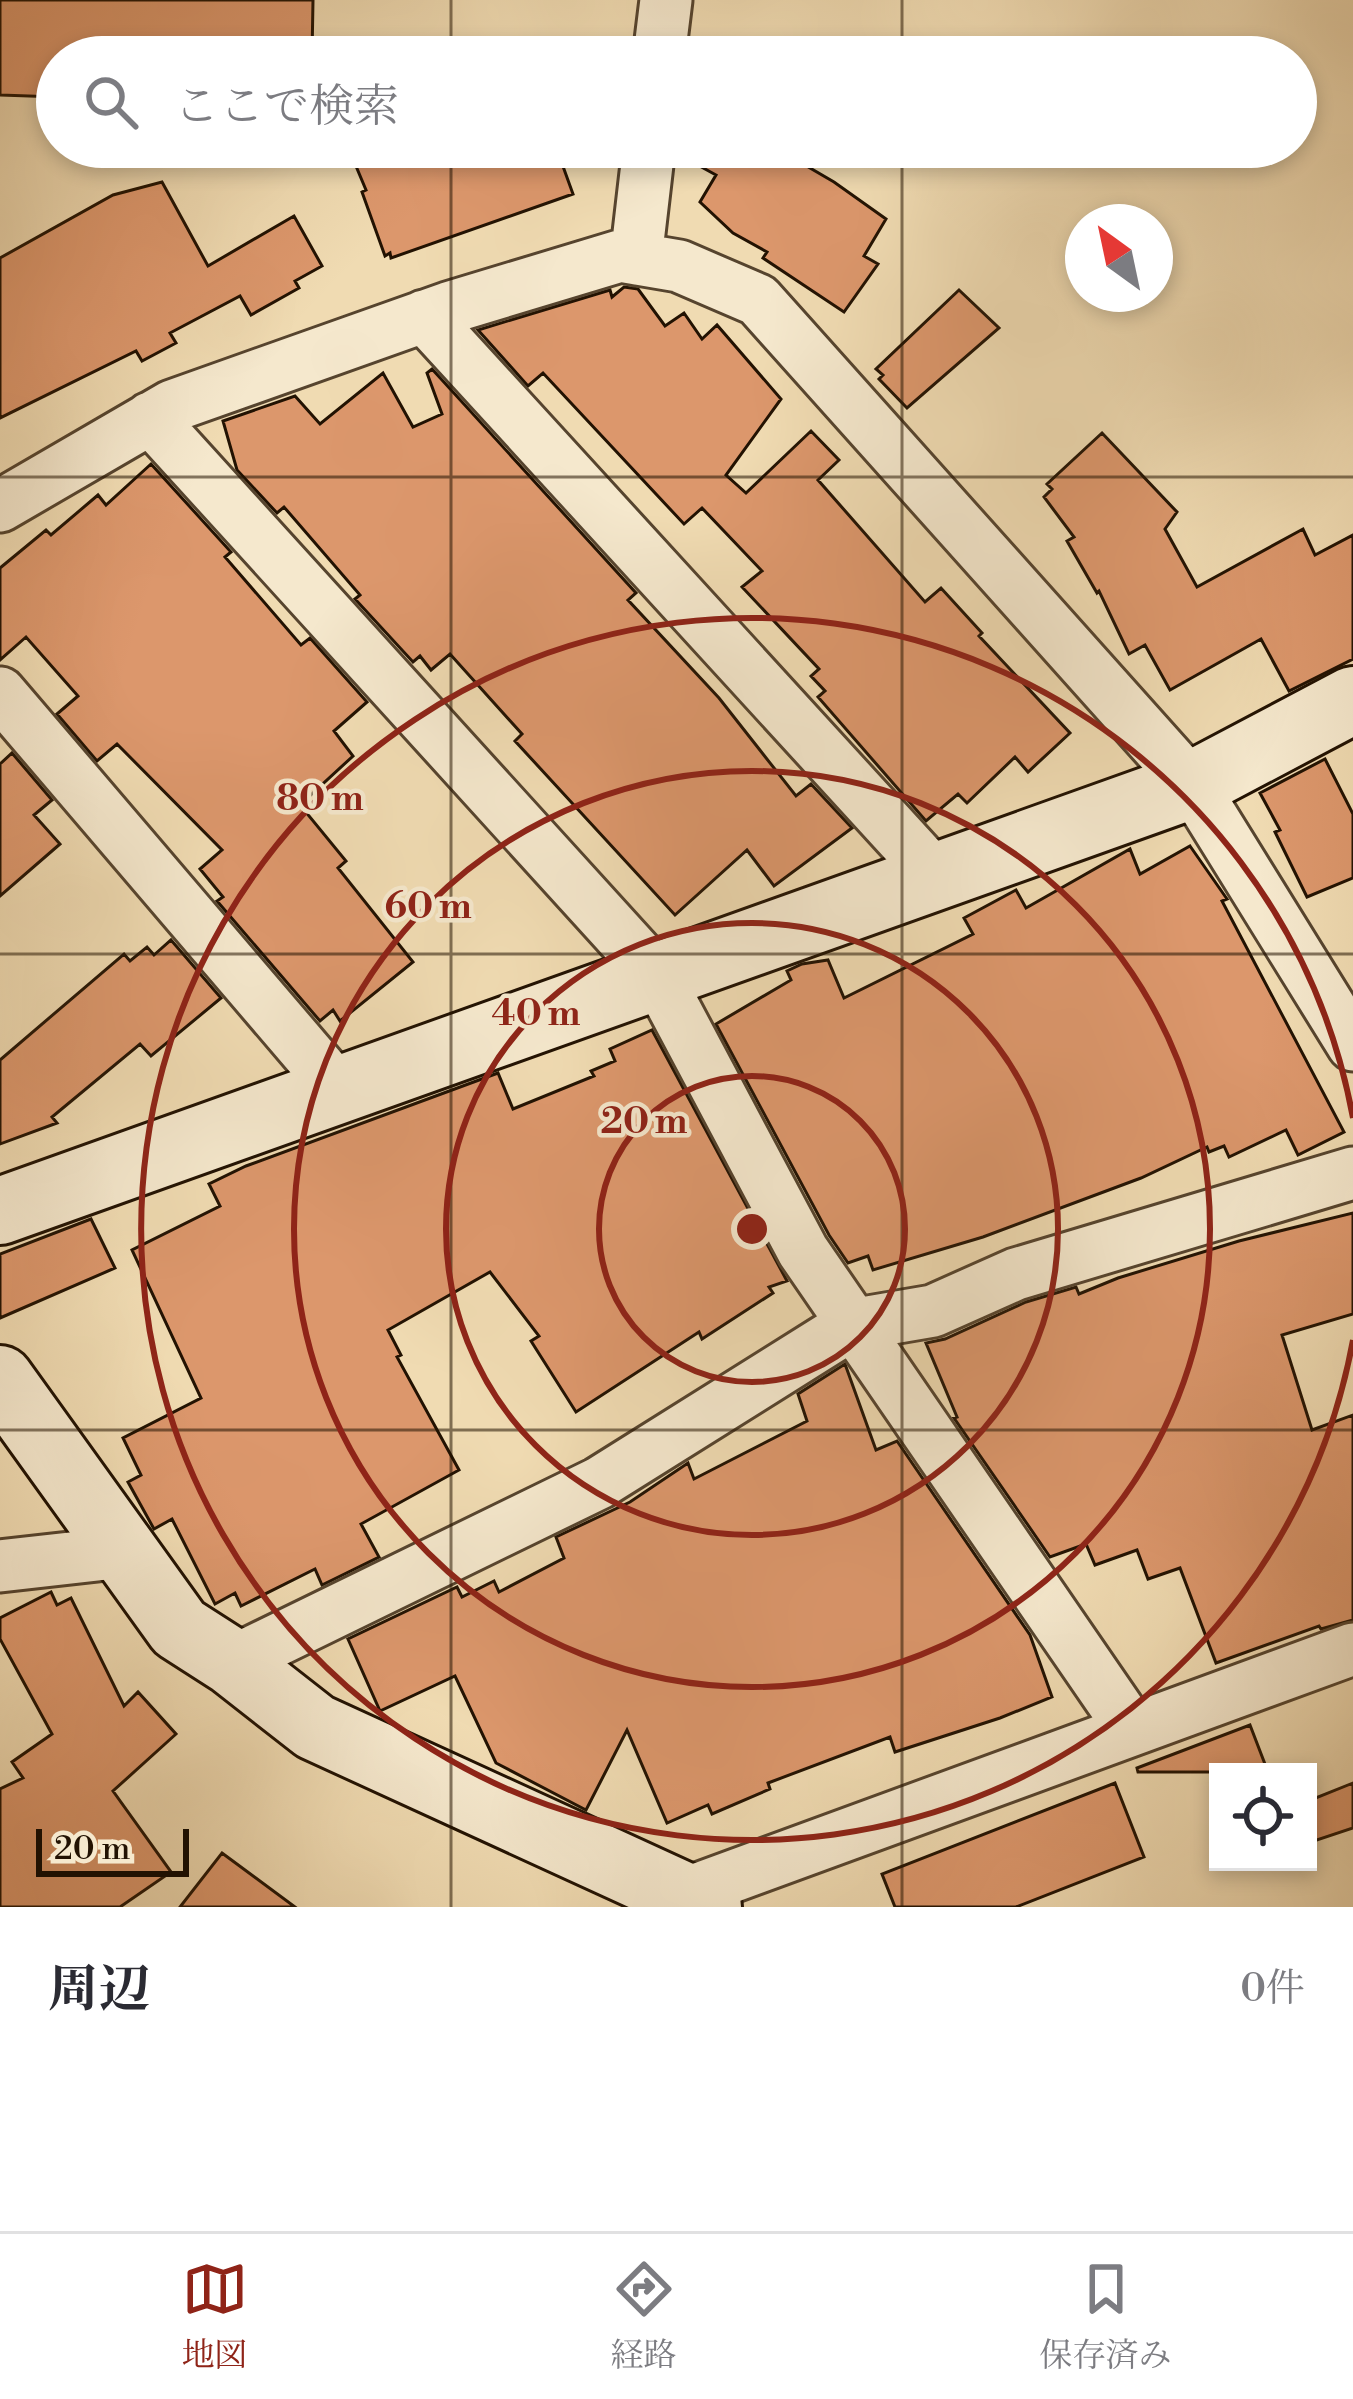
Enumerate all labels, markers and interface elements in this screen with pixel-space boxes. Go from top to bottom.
search box [36,36,1317,168]
icon: search [78,69,144,135]
text: ここで検索 [174,79,399,136]
north arrow [1065,204,1173,312]
text: 80 m [276,777,364,822]
text: 60 m [384,885,472,930]
text: 40 m [492,992,581,1037]
text: 20 m [600,1100,688,1145]
centre of rings [731,1208,773,1250]
map controls [1209,1763,1317,1871]
button: locate [1209,1763,1317,1871]
scale bar [36,1823,189,1876]
text: 20 m [54,1829,130,1870]
text: 周辺 [48,1959,150,2023]
text: 0件 [1240,1965,1305,2014]
tab: 地図 [182,2256,248,2377]
tab: 経路 [611,2256,677,2377]
tab: 保存済み [1040,2256,1172,2377]

